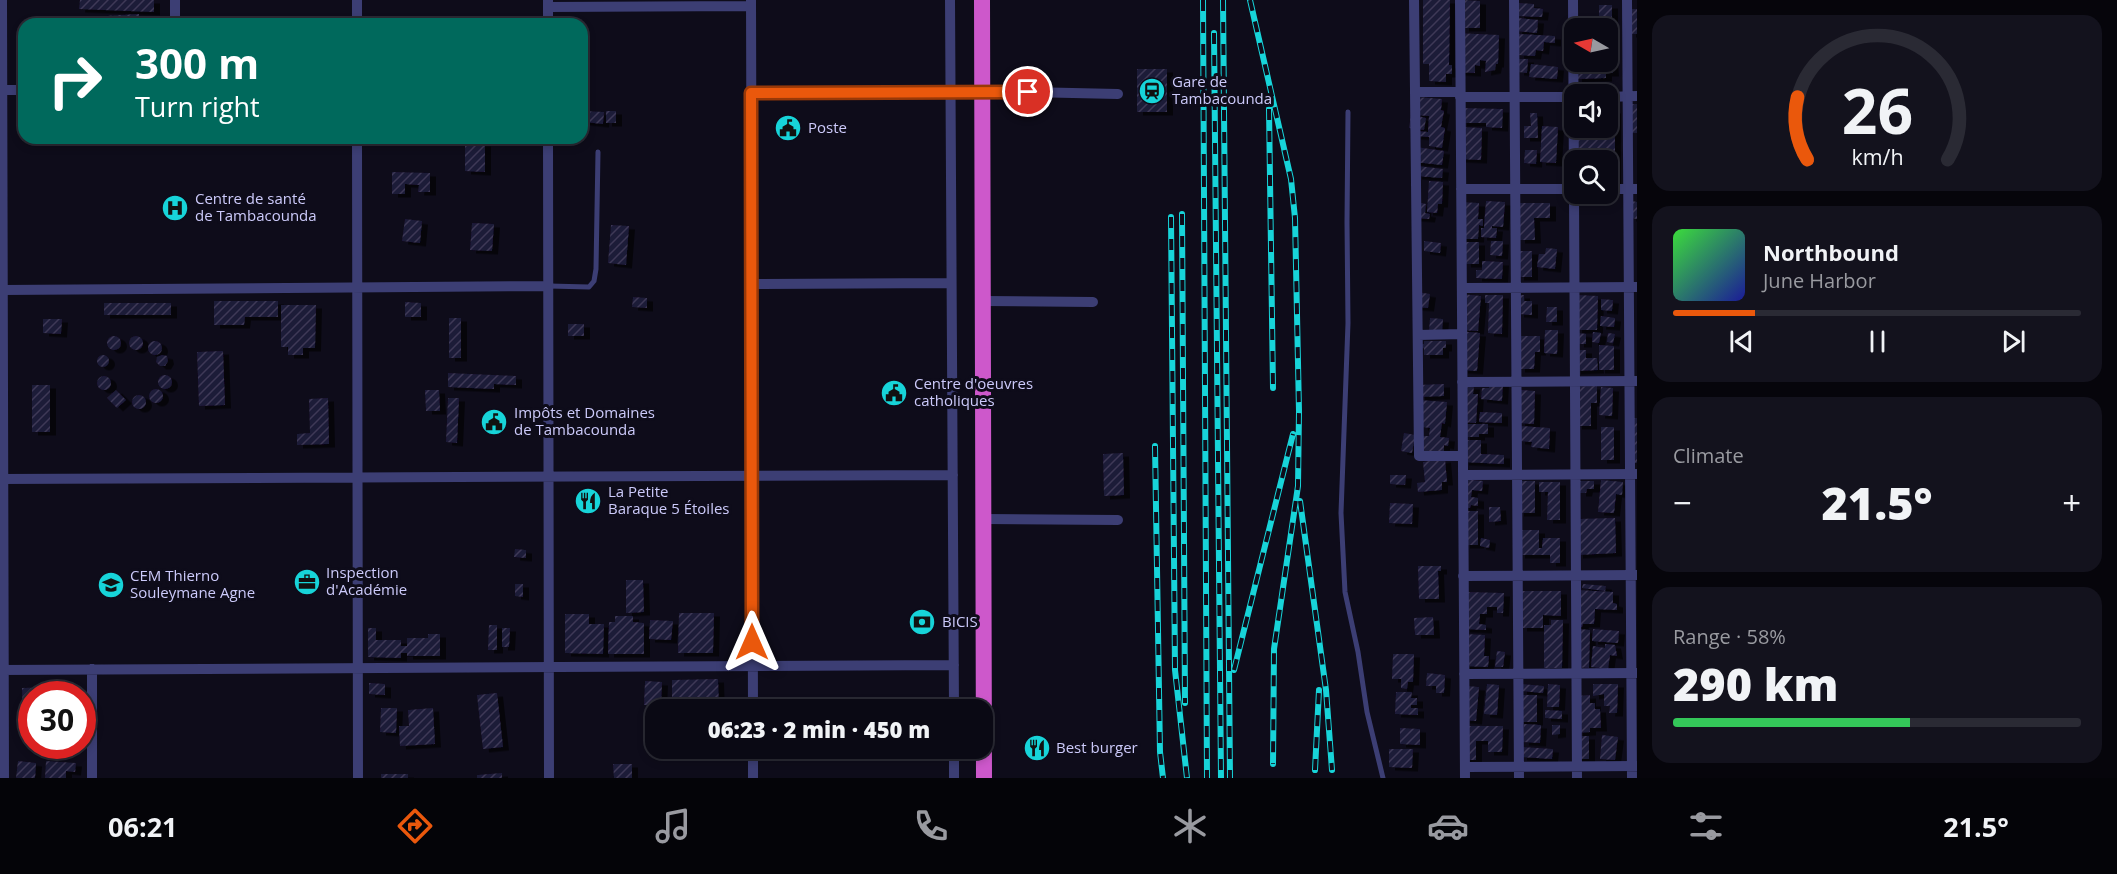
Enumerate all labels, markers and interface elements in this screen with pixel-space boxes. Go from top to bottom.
north arrow [1564,18,1618,72]
map controls [1564,18,1618,204]
text: 300 m [135,34,259,91]
icon: right [36,42,114,120]
pin [1002,66,1053,117]
text: 26 [1841,67,1913,152]
place label: Gare de Tambacounda [1172,71,1272,108]
icon: arrive [1011,75,1044,108]
station icon: Gare de Tambacounda [1137,76,1167,106]
button: sound [1564,84,1618,138]
text: Turn right [135,88,260,125]
public building icon: Poste [773,113,803,143]
place label: Poste [808,117,847,137]
text: km/h [1851,142,1903,171]
button: search [1564,150,1618,204]
place label: Centre de santé de Tambacounda [195,188,317,225]
hospital icon: Centre de santé de Tambacounda [160,193,190,223]
text: Northbound [1763,237,1899,267]
text: June Harbor [1763,267,1876,294]
icon: previous [1725,325,1758,358]
icon: pause [1861,325,1894,358]
icon: next [1997,325,2030,358]
place label: Centre d'oeuvres catholiques [914,373,1033,410]
public building icon: Centre d'oeuvres catholiques [879,378,909,408]
place label: Impôts et Domaines de Tambacounda [514,402,655,439]
public building icon: Impôts et Domaines de Tambacounda [479,407,509,437]
text: Climate [1673,442,1744,469]
text: 21.5° [1821,472,1933,533]
text: − [1673,480,1692,525]
text: + [2062,480,2081,525]
place label: La Petite Baraque 5 Étoiles [608,481,730,518]
restaurant icon: La Petite Baraque 5 Étoiles [573,486,603,516]
place label: Inspection d'Académie [326,562,407,599]
place label: CEM Thierno Souleymane Agne [130,565,255,602]
office icon: Inspection d'Académie [292,567,322,597]
school or university icon: CEM Thierno Souleymane Agne [96,570,126,600]
bank icon: BICIS [907,607,937,637]
position arrow [720,610,784,674]
place label: BICIS [942,611,978,631]
text: Range · 58% [1673,623,1786,650]
text: 290 km [1673,653,1838,714]
speed limit sign: 30 [18,681,96,759]
text: 06:23 · 2 min · 450 m [708,714,930,744]
restaurant icon: Best burger [1022,733,1052,763]
place label: Best burger [1056,737,1138,757]
icon: directions [394,805,436,847]
icon: music [652,805,694,847]
icon: phone [910,805,952,847]
icon: climate [1169,805,1211,847]
icon: car [1427,805,1469,847]
icon: filters [1685,805,1727,847]
text: 06:21 [108,808,178,845]
text: 21.5° [1943,808,2009,845]

